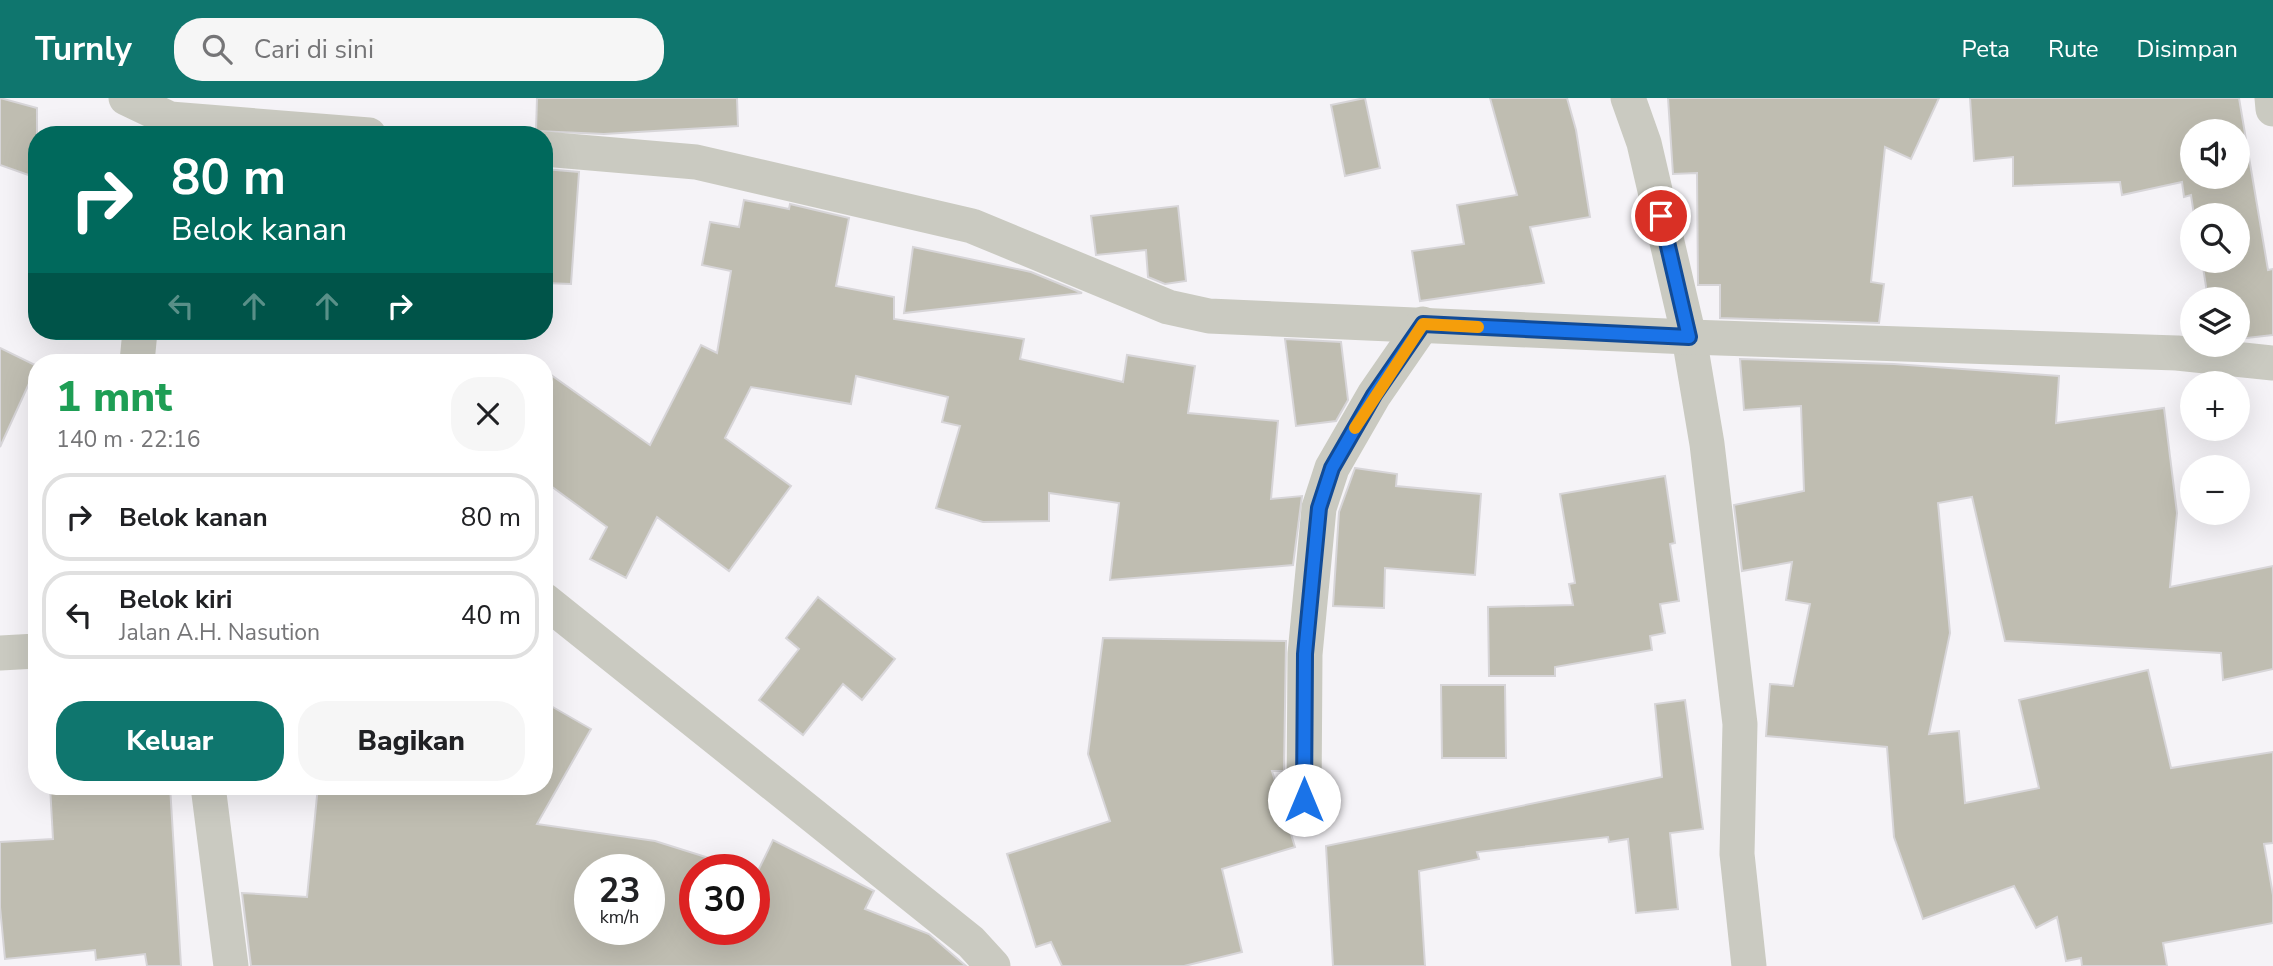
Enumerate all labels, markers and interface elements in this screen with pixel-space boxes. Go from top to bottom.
search box [174,18,664,81]
text: Turnly [35,27,132,72]
icon: search [198,30,236,68]
text: Cari di sini [254,32,374,67]
text: Peta [1961,33,2010,65]
text: Rute [2048,33,2099,65]
text: Disimpan [2137,33,2238,65]
map controls [2180,119,2250,525]
button: sound [2180,119,2250,189]
text: 80 m [171,144,286,211]
icon: right [56,154,147,245]
pin [1631,186,1691,246]
icon: arrive [1642,197,1680,235]
button: search [2180,203,2250,273]
text: Belok kanan [171,208,347,251]
icon: left [162,287,200,325]
icon: ahead [235,287,273,325]
icon: ahead [308,287,346,325]
icon: right [381,287,419,325]
button: layers [2180,287,2250,357]
text: 1 mnt [56,369,172,426]
button: + [2180,371,2250,441]
button: close [451,377,525,451]
text: 140 m · 22:16 [56,424,201,455]
button: − [2180,455,2250,525]
icon: right [60,498,98,536]
text: Belok kanan [119,500,268,535]
text: 80 m [461,500,521,535]
text: Belok kiri [119,582,232,617]
icon: left [60,596,98,634]
text: 40 m [461,598,521,633]
text: Jalan A.H. Nasution [119,617,320,648]
button: Keluar [56,701,284,781]
button: Bagikan [298,701,525,781]
position arrow [1267,763,1341,837]
speed limit sign: 30 [679,854,770,945]
text: 23 [598,867,641,914]
text: km/h [600,905,639,929]

